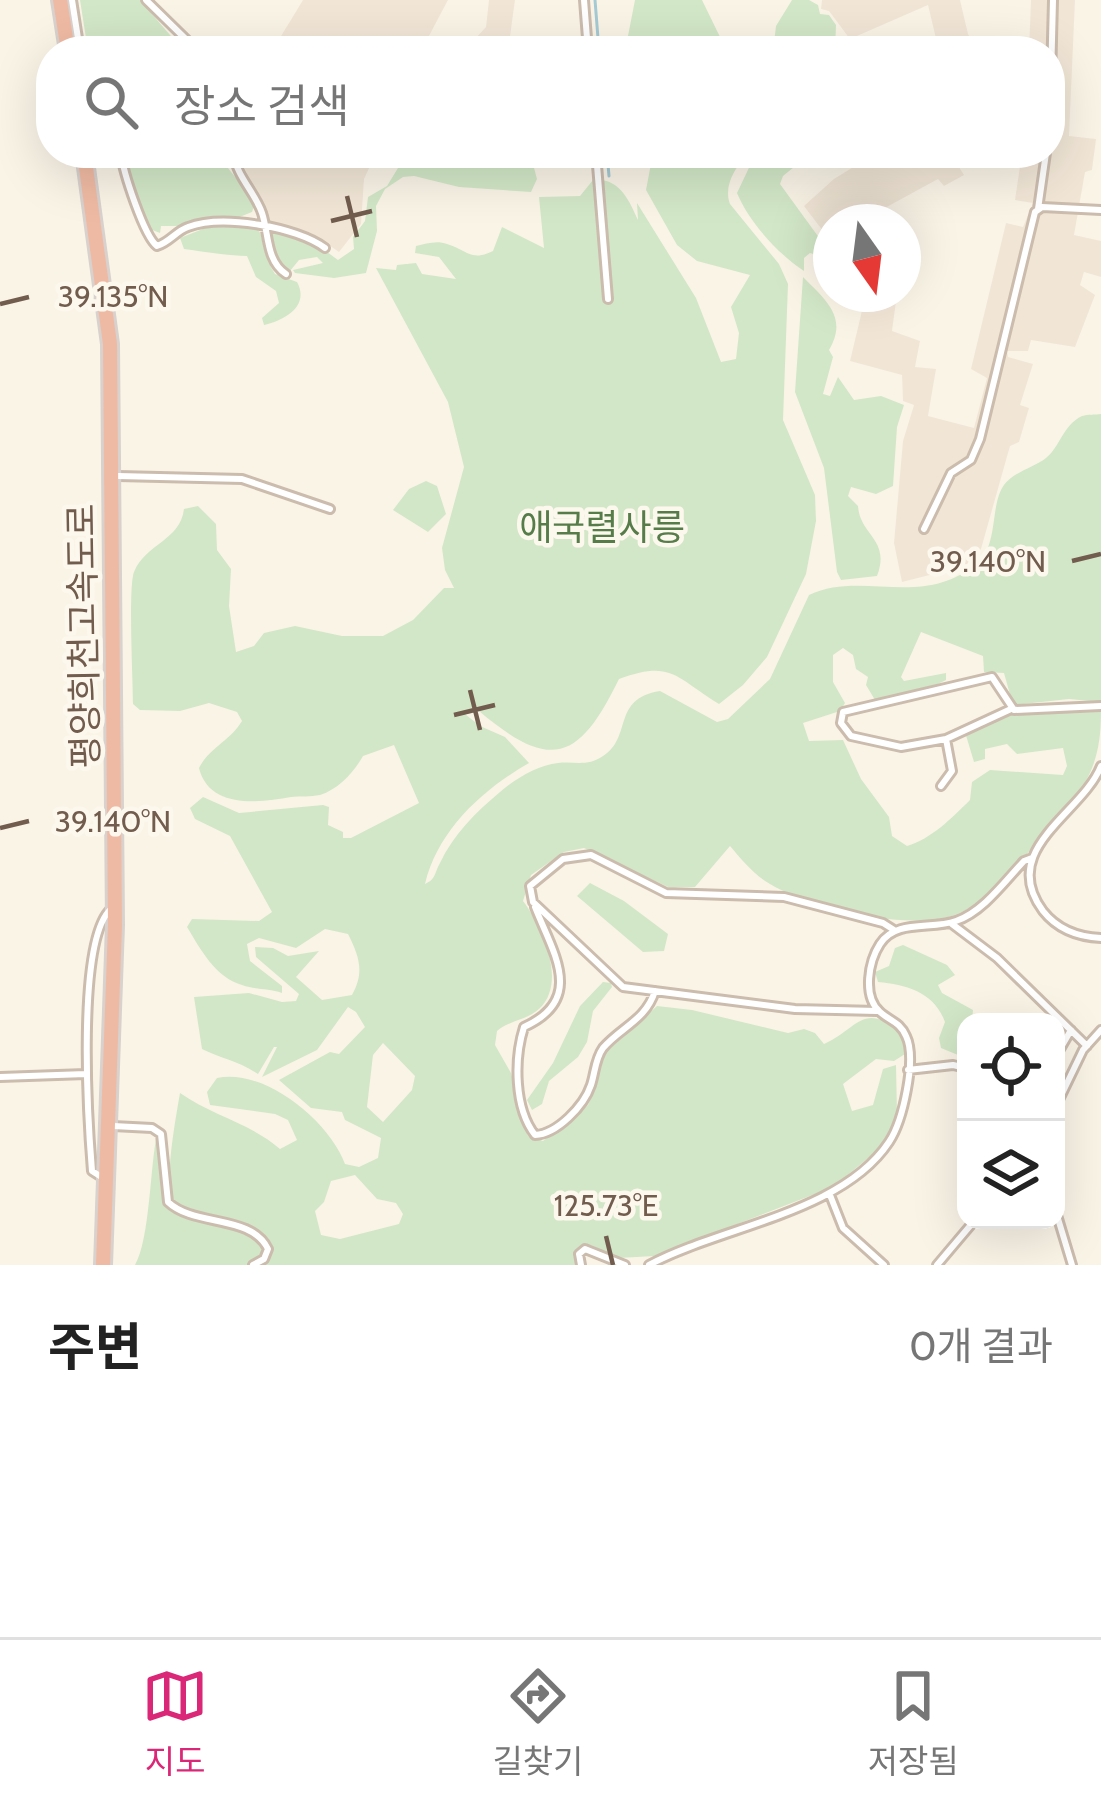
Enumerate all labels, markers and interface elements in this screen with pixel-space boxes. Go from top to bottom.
search box [36,36,1065,168]
icon: search [78,69,144,135]
text: 장소 검색 [174,79,350,133]
north arrow [813,204,921,312]
text: 39.135°N [58,278,168,315]
street label: 평양희천고속도로 [59,503,107,769]
park label: 애국렬사릉 [519,505,685,549]
text: 39.140°N [930,543,1046,580]
text: 39.140°N [55,803,171,840]
map controls [957,1013,1065,1229]
button: locate [957,1013,1065,1121]
button: layers [957,1121,1065,1229]
text: 125.73°E [554,1187,658,1224]
text: 주변 [48,1316,142,1378]
text: 0개 결과 [909,1322,1053,1370]
tab: 지도 [142,1663,208,1783]
tab: 길찾기 [492,1663,583,1783]
tab: 저장됨 [868,1663,959,1783]

